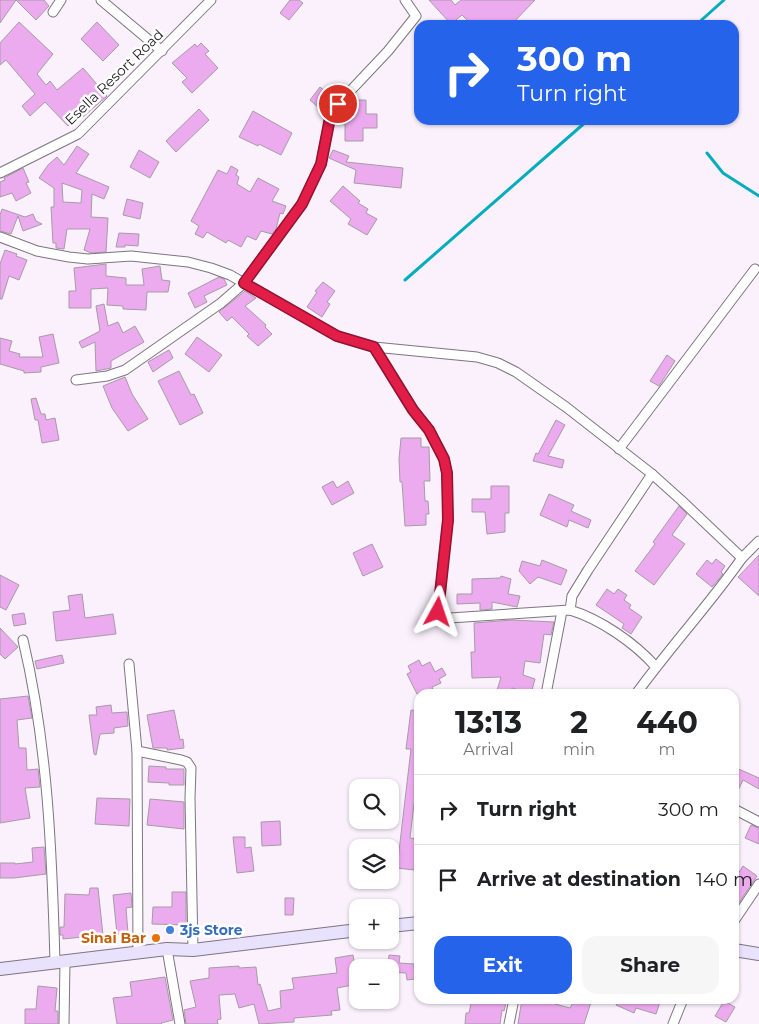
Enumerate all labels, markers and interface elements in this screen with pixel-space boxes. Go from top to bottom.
street label: Esella Resort Road [61,25,167,129]
text: 300 m [517,37,632,80]
icon: right [434,40,499,105]
text: Turn right [517,80,627,107]
pin [317,83,359,125]
icon: arrive [324,90,352,118]
position arrow [411,585,463,637]
text: 13:13 [455,704,522,741]
text: 2 [570,704,588,741]
text: 440 [636,704,698,741]
text: Arrival [463,740,514,759]
text: min [563,740,595,759]
text: m [659,740,676,759]
map controls [349,779,399,1009]
button: search [349,779,399,829]
icon: right [434,796,462,824]
text: Turn right [477,798,577,821]
text: 300 m [658,798,719,821]
button: layers [349,839,399,889]
icon: arrive [434,866,462,894]
text: Arrive at destination [477,868,681,891]
text: 140 m [696,868,753,891]
button: + [349,899,399,949]
place label: 3js Store [179,921,243,939]
marker: 3js Store [164,924,176,936]
place label: Sinai Bar [81,929,146,947]
marker: Sinai Bar [150,932,162,944]
button: Exit [434,936,572,994]
button: Share [582,936,719,994]
button: − [349,959,399,1009]

